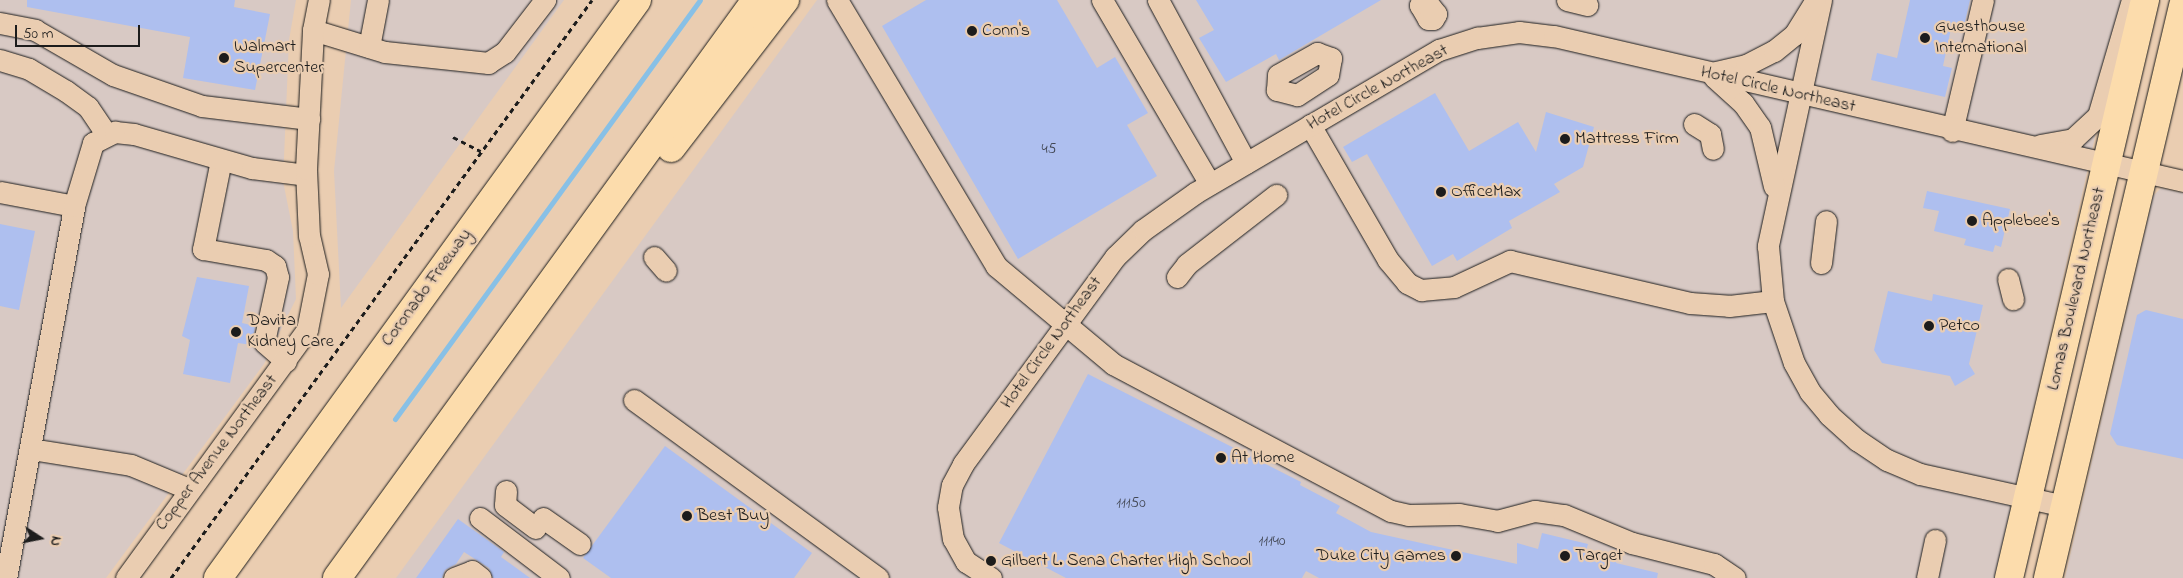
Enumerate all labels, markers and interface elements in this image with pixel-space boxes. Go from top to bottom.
scale bar [18,15,142,47]
place label: Guesthouse International [1935,17,2027,59]
place label: Conn's [982,20,1030,42]
text: 50 m [23,23,53,45]
marker: Conn's [966,25,978,37]
marker: Guesthouse International [1919,32,1931,44]
place label: Walmart Supercenter [234,37,324,80]
street label: Hotel Circle Northeast [1303,40,1453,136]
marker: Walmart Supercenter [218,52,230,64]
street label: Hotel Circle Northeast [1698,62,1858,118]
place label: Mattress Firm [1575,128,1679,150]
marker: Mattress Firm [1559,133,1571,145]
house number: 45 [1042,141,1056,159]
place label: OfficeMax [1451,181,1521,203]
street label: Lomas Boulevard Northeast [2043,185,2111,393]
marker: OfficeMax [1435,186,1447,198]
place label: Applebee's [1982,210,2060,232]
marker: Applebee's [1966,215,1978,227]
street label: Coronado Freeway [377,225,477,351]
street label: Hotel Circle Northeast [997,273,1107,413]
place label: Davita Kidney Care [247,311,334,354]
place label: Petco [1939,315,1980,337]
marker: Petco [1923,320,1935,332]
marker: Davita Kidney Care [229,325,243,339]
street label: Copper Avenue Northeast [151,371,283,535]
place label: At Home [1231,447,1294,469]
marker: At Home [1215,452,1227,464]
house number: 11150 [1116,495,1146,513]
place label: Best Buy [697,505,769,527]
marker: Best Buy [681,510,693,522]
north arrow [15,513,65,563]
house number: 11140 [1259,533,1285,551]
text: N [44,534,66,548]
place label: Duke City Games [1316,545,1446,567]
place label: Target [1575,545,1623,567]
place label: Gilbert L. Sena Charter High School [1001,550,1251,572]
marker: Duke City Games [1450,550,1462,562]
marker: Target [1559,550,1571,562]
marker: Gilbert L. Sena Charter High School [985,555,997,567]

